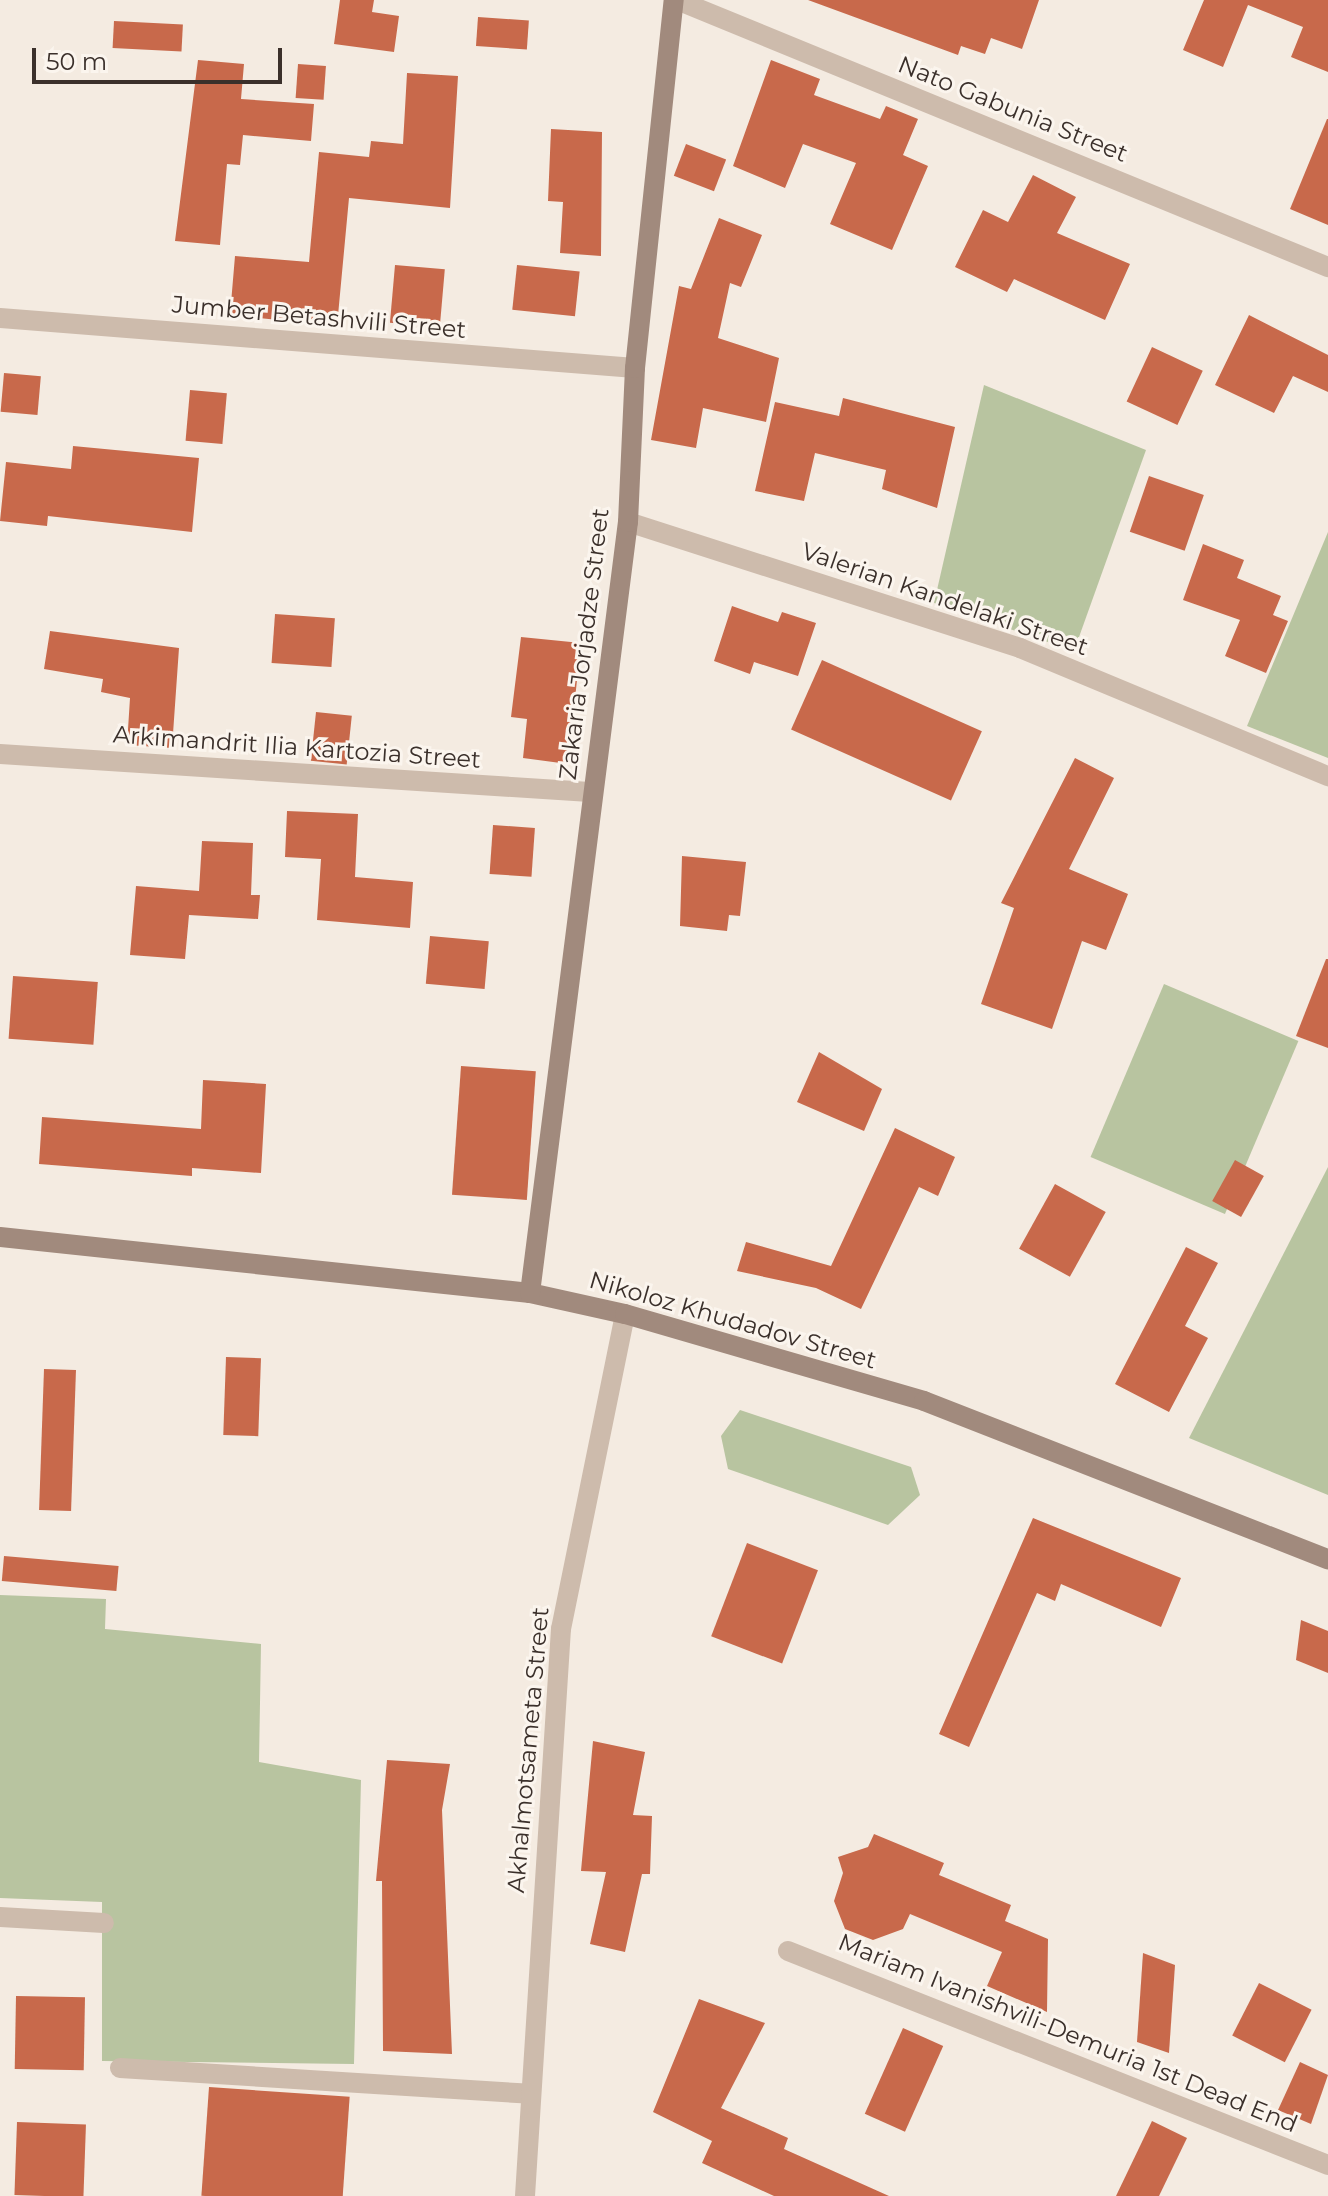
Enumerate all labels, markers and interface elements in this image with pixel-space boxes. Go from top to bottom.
scale bar [36,32,286,82]
text: 50 m [46,47,107,76]
street label: Nato Gabunia Street [894,50,1132,168]
street label: Jumber Betashvili Street [171,290,467,344]
street label: Zakaria Jorjadze Street [553,507,615,781]
street label: Valerian Kandelaki Street [798,536,1092,662]
street label: Arkimandrit Ilia Kartozia Street [112,720,482,774]
street label: Nikoloz Khudadov Street [586,1265,880,1375]
street label: Akhalmotsameta Street [501,1606,555,1894]
street label: Mariam Ivanishvili-Demuria 1st Dead End [834,1927,1302,2139]

